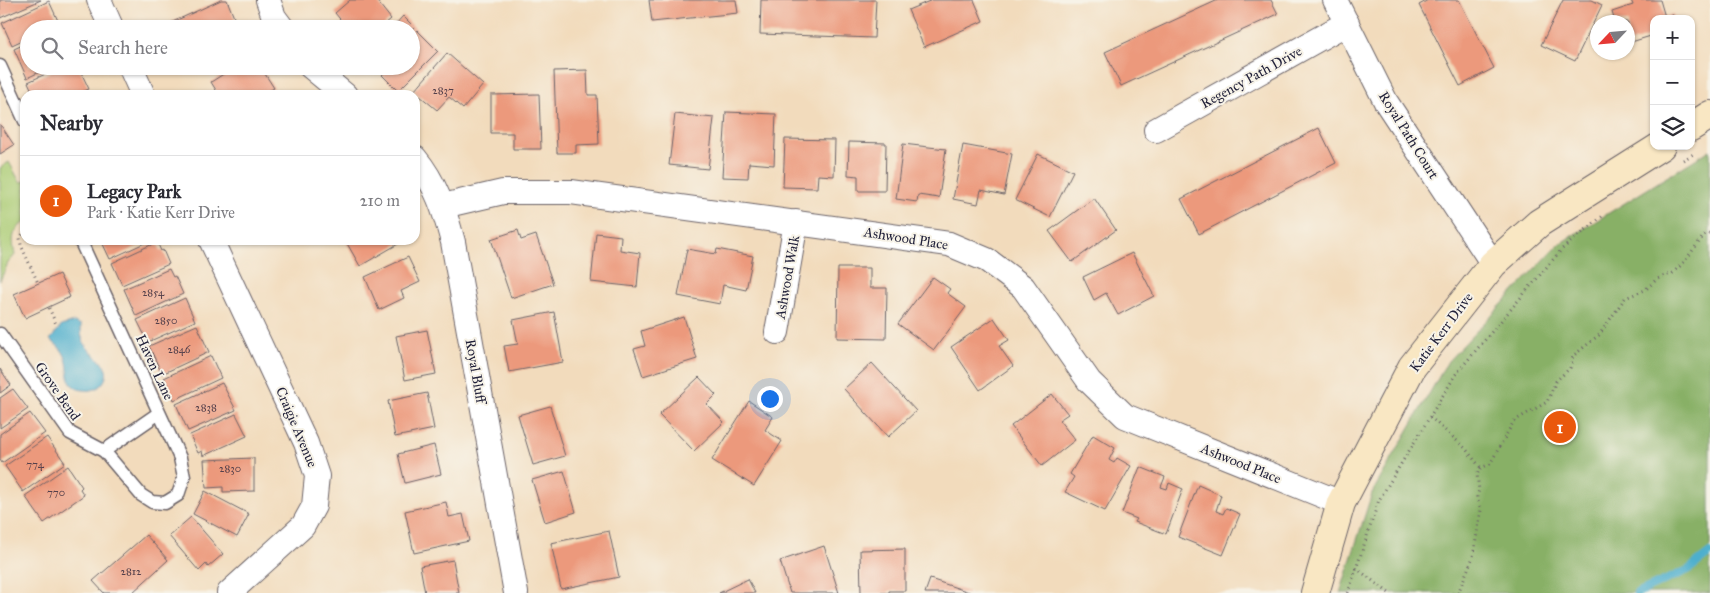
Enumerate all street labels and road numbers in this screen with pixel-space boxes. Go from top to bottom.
street label: Regency Path Drive [1198,43,1305,112]
street label: Royal Path Court [1375,88,1442,182]
street label: Ashwood Place [862,223,949,254]
street label: Ashwood Walk [772,234,803,321]
street label: Katie Kerr Drive [1406,289,1477,375]
street label: Haven Lane [132,332,177,403]
street label: Royal Bluff [462,338,490,407]
street label: Grove Bend [31,359,84,424]
street label: Craigie Avenue [272,384,321,470]
street label: Ashwood Place [1197,439,1284,487]

